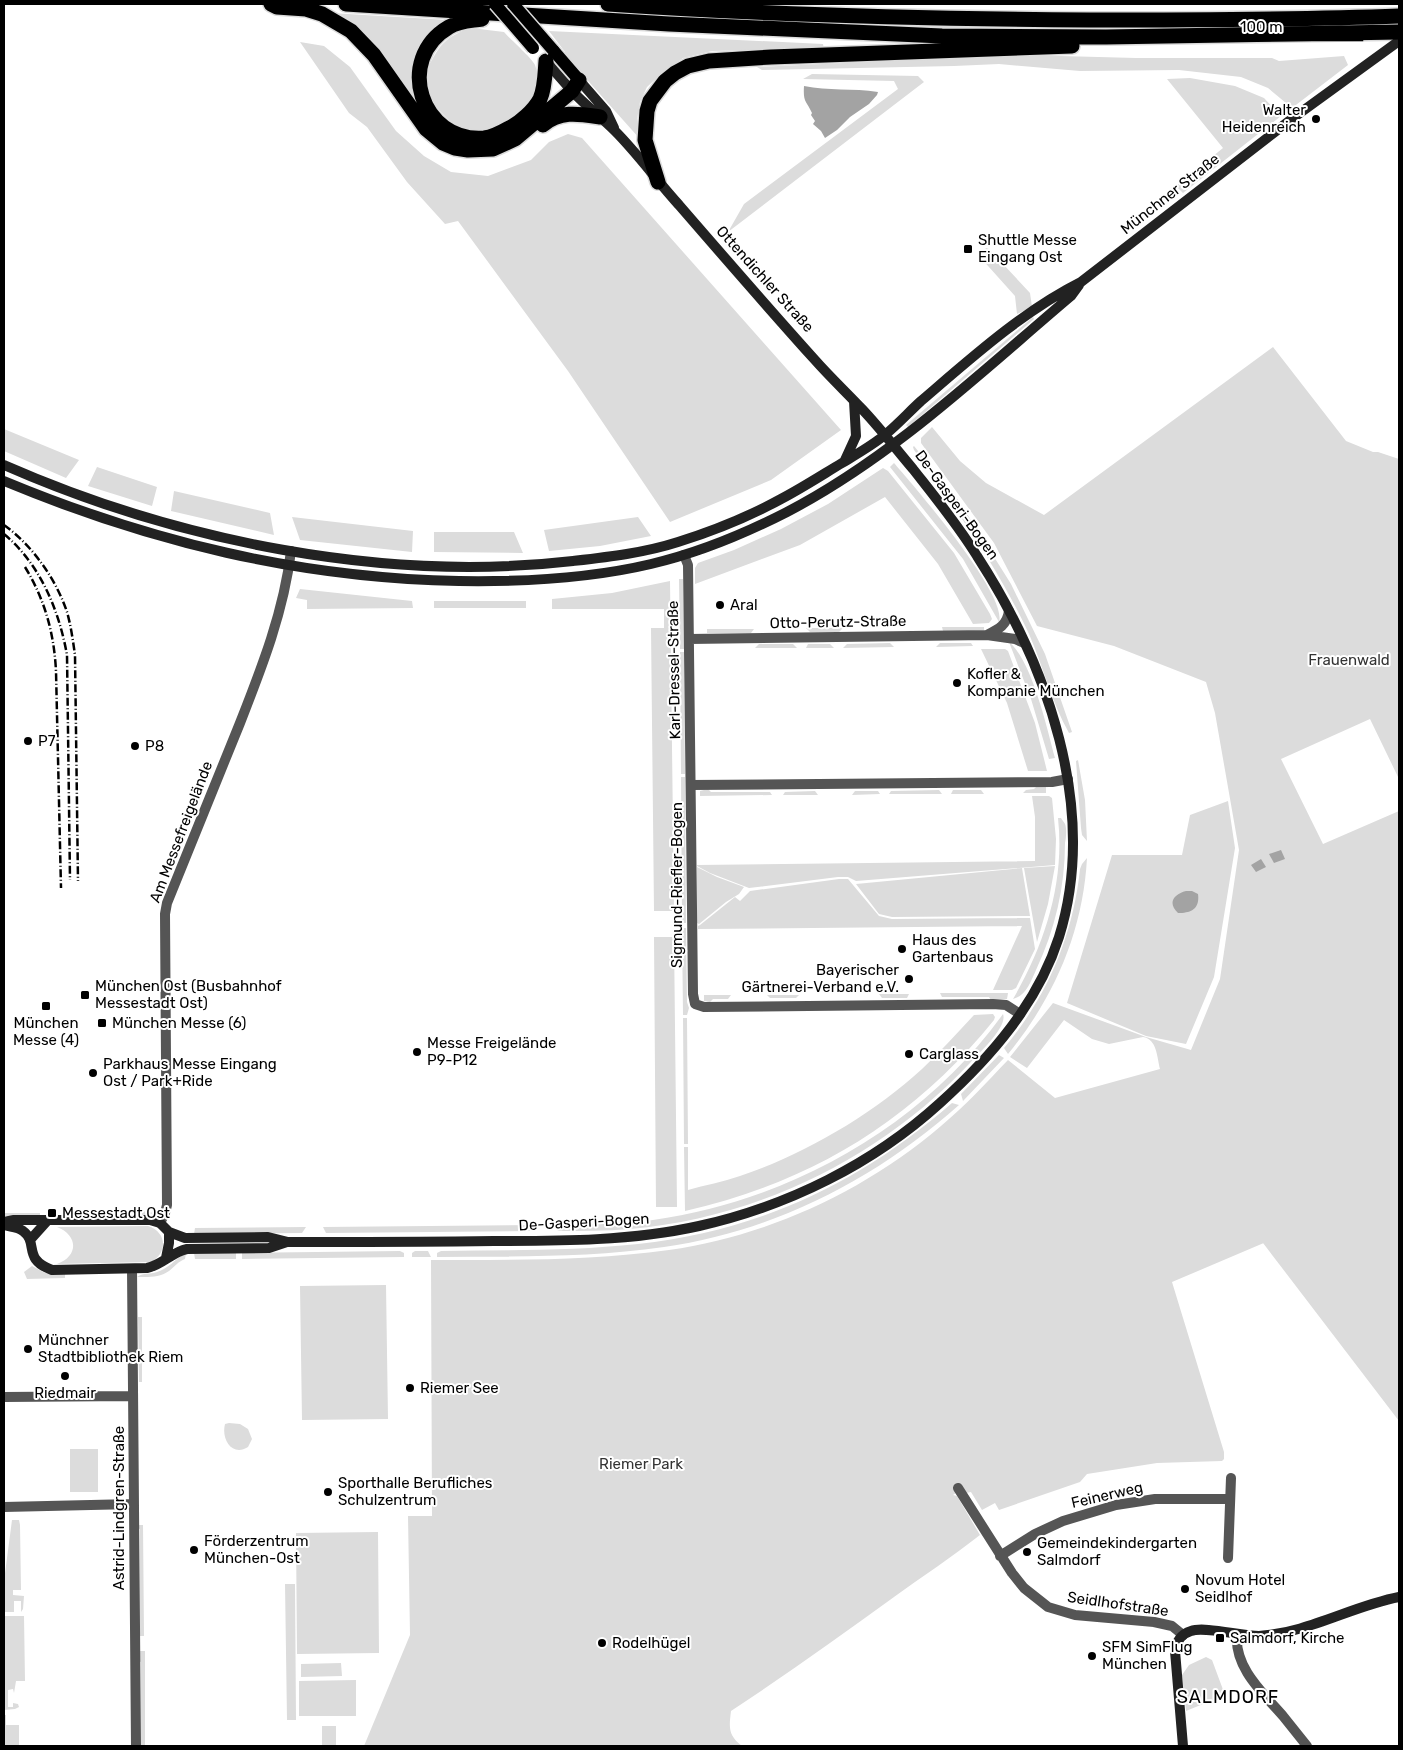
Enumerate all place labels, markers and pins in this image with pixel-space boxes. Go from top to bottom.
place label: Walter Heidenreich [1222,101,1306,136]
marker: Walter Heidenreich [1310,113,1322,125]
place label: Shuttle Messe Eingang Ost [978,231,1077,266]
marker: Shuttle Messe Eingang Ost [962,243,974,255]
place label: Aral [730,596,758,614]
marker: Aral [714,599,726,611]
place label: Kofler & Kompanie München [967,665,1104,700]
marker: Kofler & Kompanie München [951,677,963,689]
place label: P7 [38,732,56,750]
marker: P7 [22,735,34,747]
place label: P8 [145,737,164,755]
marker: P8 [129,740,141,752]
place label: Haus des Gartenbaus [912,931,994,966]
marker: Haus des Gartenbaus [896,943,908,955]
place label: Bayerischer Gärtnerei-Verband e.V. [741,961,899,996]
marker: Bayerischer Gärtnerei-Verband e.V. [903,973,915,985]
place label: München Ost (Busbahnhof Messestadt Ost) [95,977,282,1012]
marker: München Ost (Busbahnhof Messestadt Ost) [79,989,91,1001]
marker: München Messe (4) [40,1000,52,1012]
place label: München Messe (4) [13,1014,79,1049]
place label: München Messe (6) [112,1014,246,1032]
marker: München Messe (6) [96,1017,108,1029]
place label: Messe Freigelände P9-P12 [427,1034,557,1069]
place label: Carglass [919,1045,979,1063]
marker: Messe Freigelände P9-P12 [411,1046,423,1058]
marker: Carglass [903,1048,915,1060]
place label: Parkhaus Messe Eingang Ost / Park+Ride [103,1055,277,1090]
marker: Parkhaus Messe Eingang Ost / Park+Ride [87,1067,99,1079]
place label: Messestadt Ost [62,1204,170,1222]
marker: Messestadt Ost [46,1207,58,1219]
place label: Münchner Stadtbibliothek Riem [38,1331,183,1366]
marker: Münchner Stadtbibliothek Riem [22,1343,34,1355]
marker: Riedmair [59,1370,71,1382]
place label: Riemer See [420,1379,499,1397]
marker: Riemer See [404,1382,416,1394]
place label: Riedmair [34,1384,96,1402]
place label: Sporthalle Berufliches Schulzentrum [338,1474,493,1509]
marker: Sporthalle Berufliches Schulzentrum [322,1486,334,1498]
place label: Förderzentrum München-Ost [204,1532,309,1567]
place label: Gemeindekindergarten Salmdorf [1037,1534,1197,1569]
marker: Förderzentrum München-Ost [188,1544,200,1556]
marker: Gemeindekindergarten Salmdorf [1021,1546,1033,1558]
place label: Novum Hotel Seidlhof [1195,1571,1285,1606]
marker: Novum Hotel Seidlhof [1179,1583,1191,1595]
place label: Salmdorf, Kirche [1230,1629,1344,1647]
marker: Salmdorf, Kirche [1214,1632,1226,1644]
place label: Rodelhügel [612,1634,690,1652]
marker: Rodelhügel [596,1637,608,1649]
place label: SFM SimFlug München [1102,1638,1192,1673]
marker: SFM SimFlug München [1086,1650,1098,1662]

